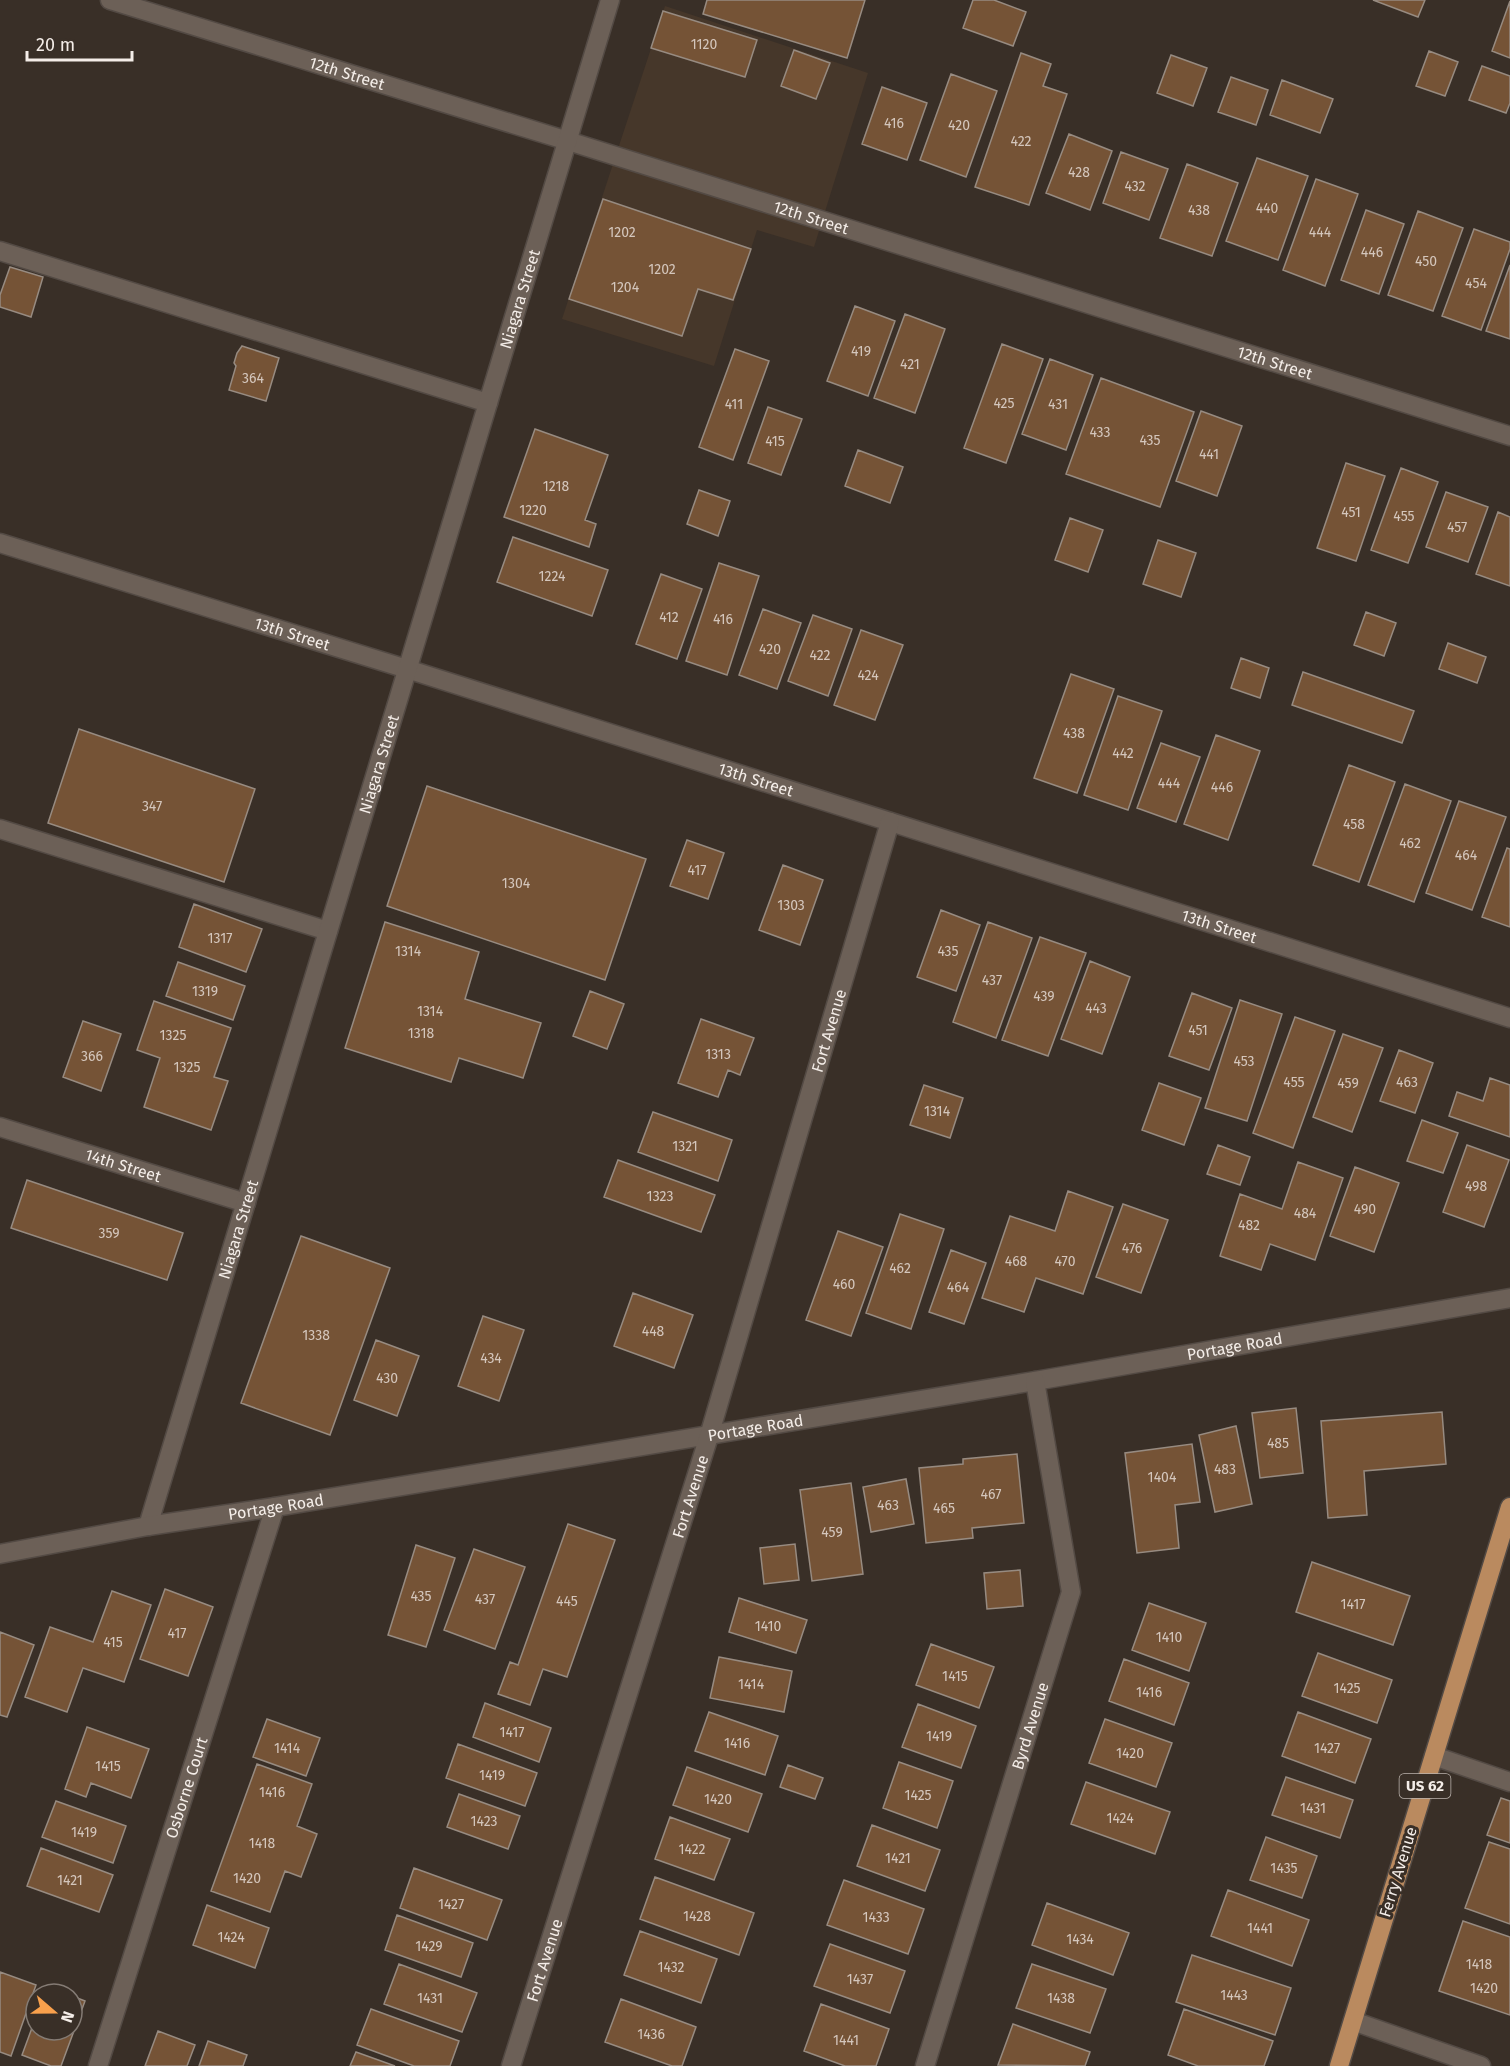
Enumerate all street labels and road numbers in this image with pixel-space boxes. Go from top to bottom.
street label: 12th Street [307,52,387,94]
street label: 12th Street [771,196,851,238]
street label: Niagara Street [495,247,544,351]
street label: 12th Street [1235,342,1315,383]
street label: 13th Street [252,613,332,654]
street label: Niagara Street [355,712,403,816]
street label: 13th Street [716,759,796,800]
street label: 13th Street [1179,905,1259,947]
street label: Fort Avenue [807,987,850,1075]
street label: 14th Street [83,1144,164,1186]
street label: Niagara Street [214,1177,262,1281]
street label: Portage Road [1185,1328,1284,1364]
street label: Portage Road [706,1410,805,1445]
street label: Fort Avenue [668,1453,712,1540]
street label: Portage Road [227,1490,325,1523]
street label: Byrd Avenue [1007,1680,1052,1772]
street label: Osborne Court [161,1734,211,1841]
road number: US 62 [1400,1774,1450,1798]
street label: Ferry Avenue [1375,1824,1421,1920]
street label: Fort Avenue [522,1916,566,2004]

